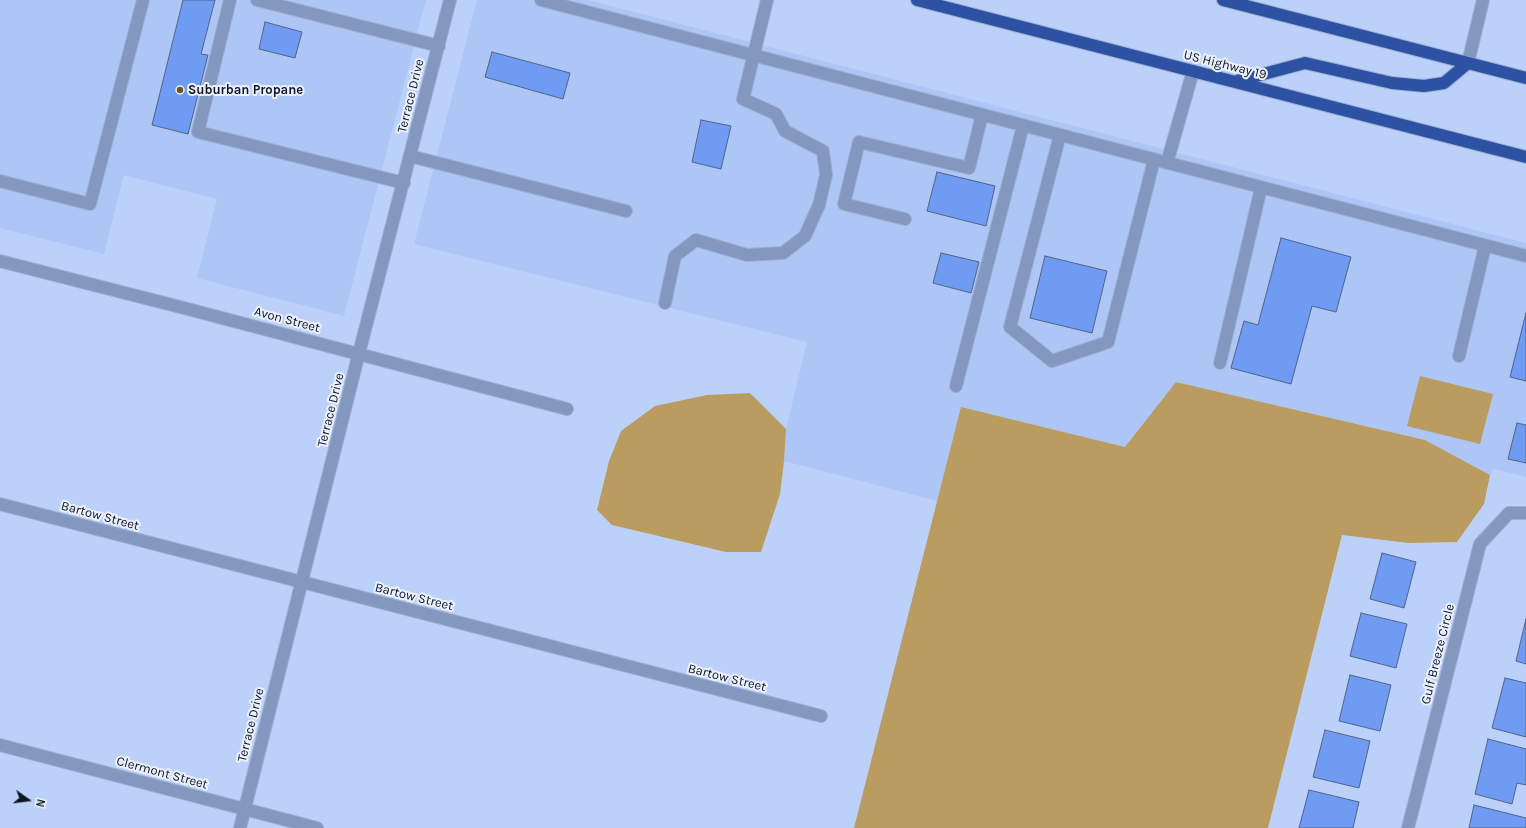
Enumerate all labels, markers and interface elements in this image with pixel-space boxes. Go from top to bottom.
street label: US Highway 19 [1182,47,1268,83]
street label: Terrace Drive [394,57,428,135]
place label: Suburban Propane [188,82,303,98]
marker: Suburban Propane [175,85,185,95]
street label: Avon Street [252,304,322,336]
street label: Terrace Drive [314,371,348,449]
street label: Bartow Street [59,498,141,534]
street label: Bartow Street [373,580,455,614]
street label: Gulf Breeze Circle [1418,602,1458,706]
street label: Bartow Street [686,661,768,695]
street label: Terrace Drive [234,686,268,764]
street label: Clermont Street [115,753,209,793]
north arrow [8,780,48,820]
text: N [33,798,47,808]

